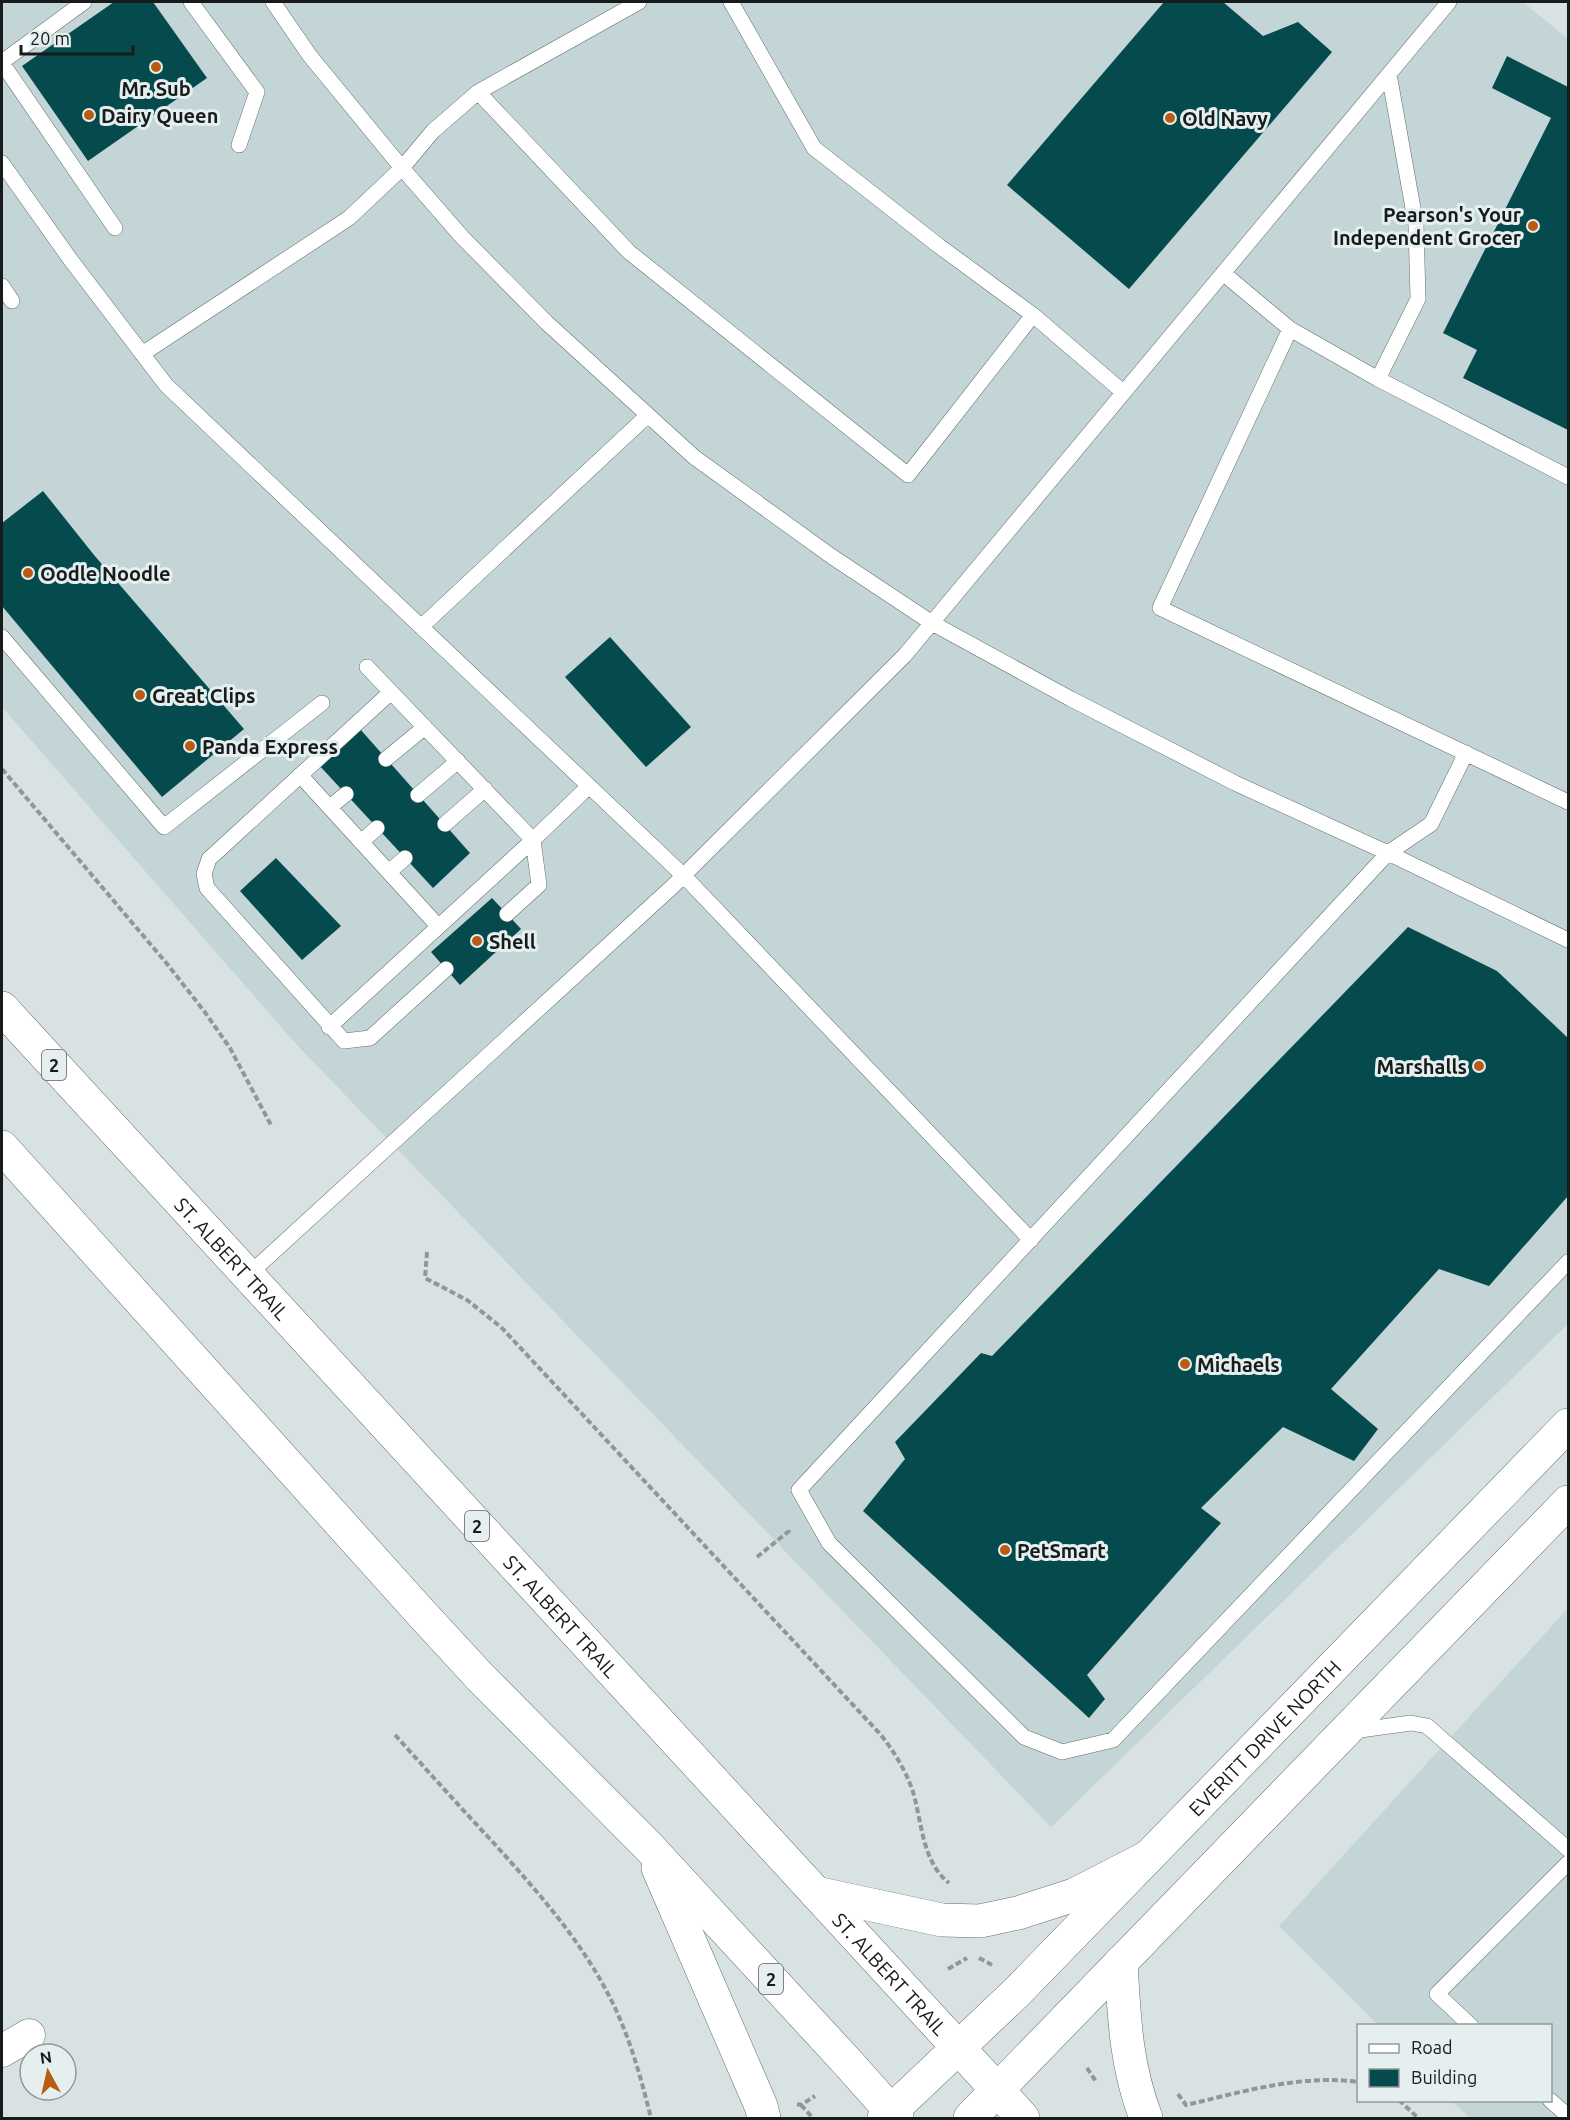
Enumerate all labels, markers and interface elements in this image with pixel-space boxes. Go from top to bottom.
scale bar [21,18,134,56]
text: 20 m [30,28,70,48]
marker: Mr. Sub [149,60,163,74]
place label: Mr. Sub [121,77,191,100]
place label: Dairy Queen [101,104,218,127]
place label: Old Navy [1182,107,1268,130]
marker: Dairy Queen [82,108,96,122]
marker: Old Navy [1163,111,1177,125]
place label: Pearson's Your Independent Grocer [1333,203,1522,249]
marker: Pearson's Your Independent Grocer [1526,219,1540,233]
place label: Oodle Noodle [40,562,171,585]
marker: Oodle Noodle [21,566,35,580]
place label: Great Clips [152,684,255,707]
marker: Great Clips [133,688,147,702]
place label: Panda Express [202,735,338,758]
marker: Panda Express [183,739,197,753]
place label: Shell [489,930,536,953]
marker: Shell [470,934,484,948]
road number: 2 [42,1050,66,1080]
place label: Marshalls [1377,1055,1467,1078]
marker: Marshalls [1472,1059,1486,1073]
street label: ST. ALBERT TRAIL [170,1192,294,1324]
place label: Michaels [1197,1353,1280,1376]
marker: Michaels [1178,1357,1192,1371]
road number: 2 [465,1511,489,1541]
place label: PetSmart [1017,1539,1106,1562]
marker: PetSmart [998,1543,1012,1557]
street label: ST. ALBERT TRAIL [499,1550,623,1682]
street label: EVERITT DRIVE NORTH [1184,1655,1345,1820]
street label: ST. ALBERT TRAIL [828,1908,952,2039]
road number: 2 [759,1964,783,1994]
legend [1357,2024,1552,2102]
text: Road [1411,2037,1453,2057]
north arrow [18,2042,78,2102]
text: N [39,2047,53,2067]
text: Building [1411,2067,1477,2087]

